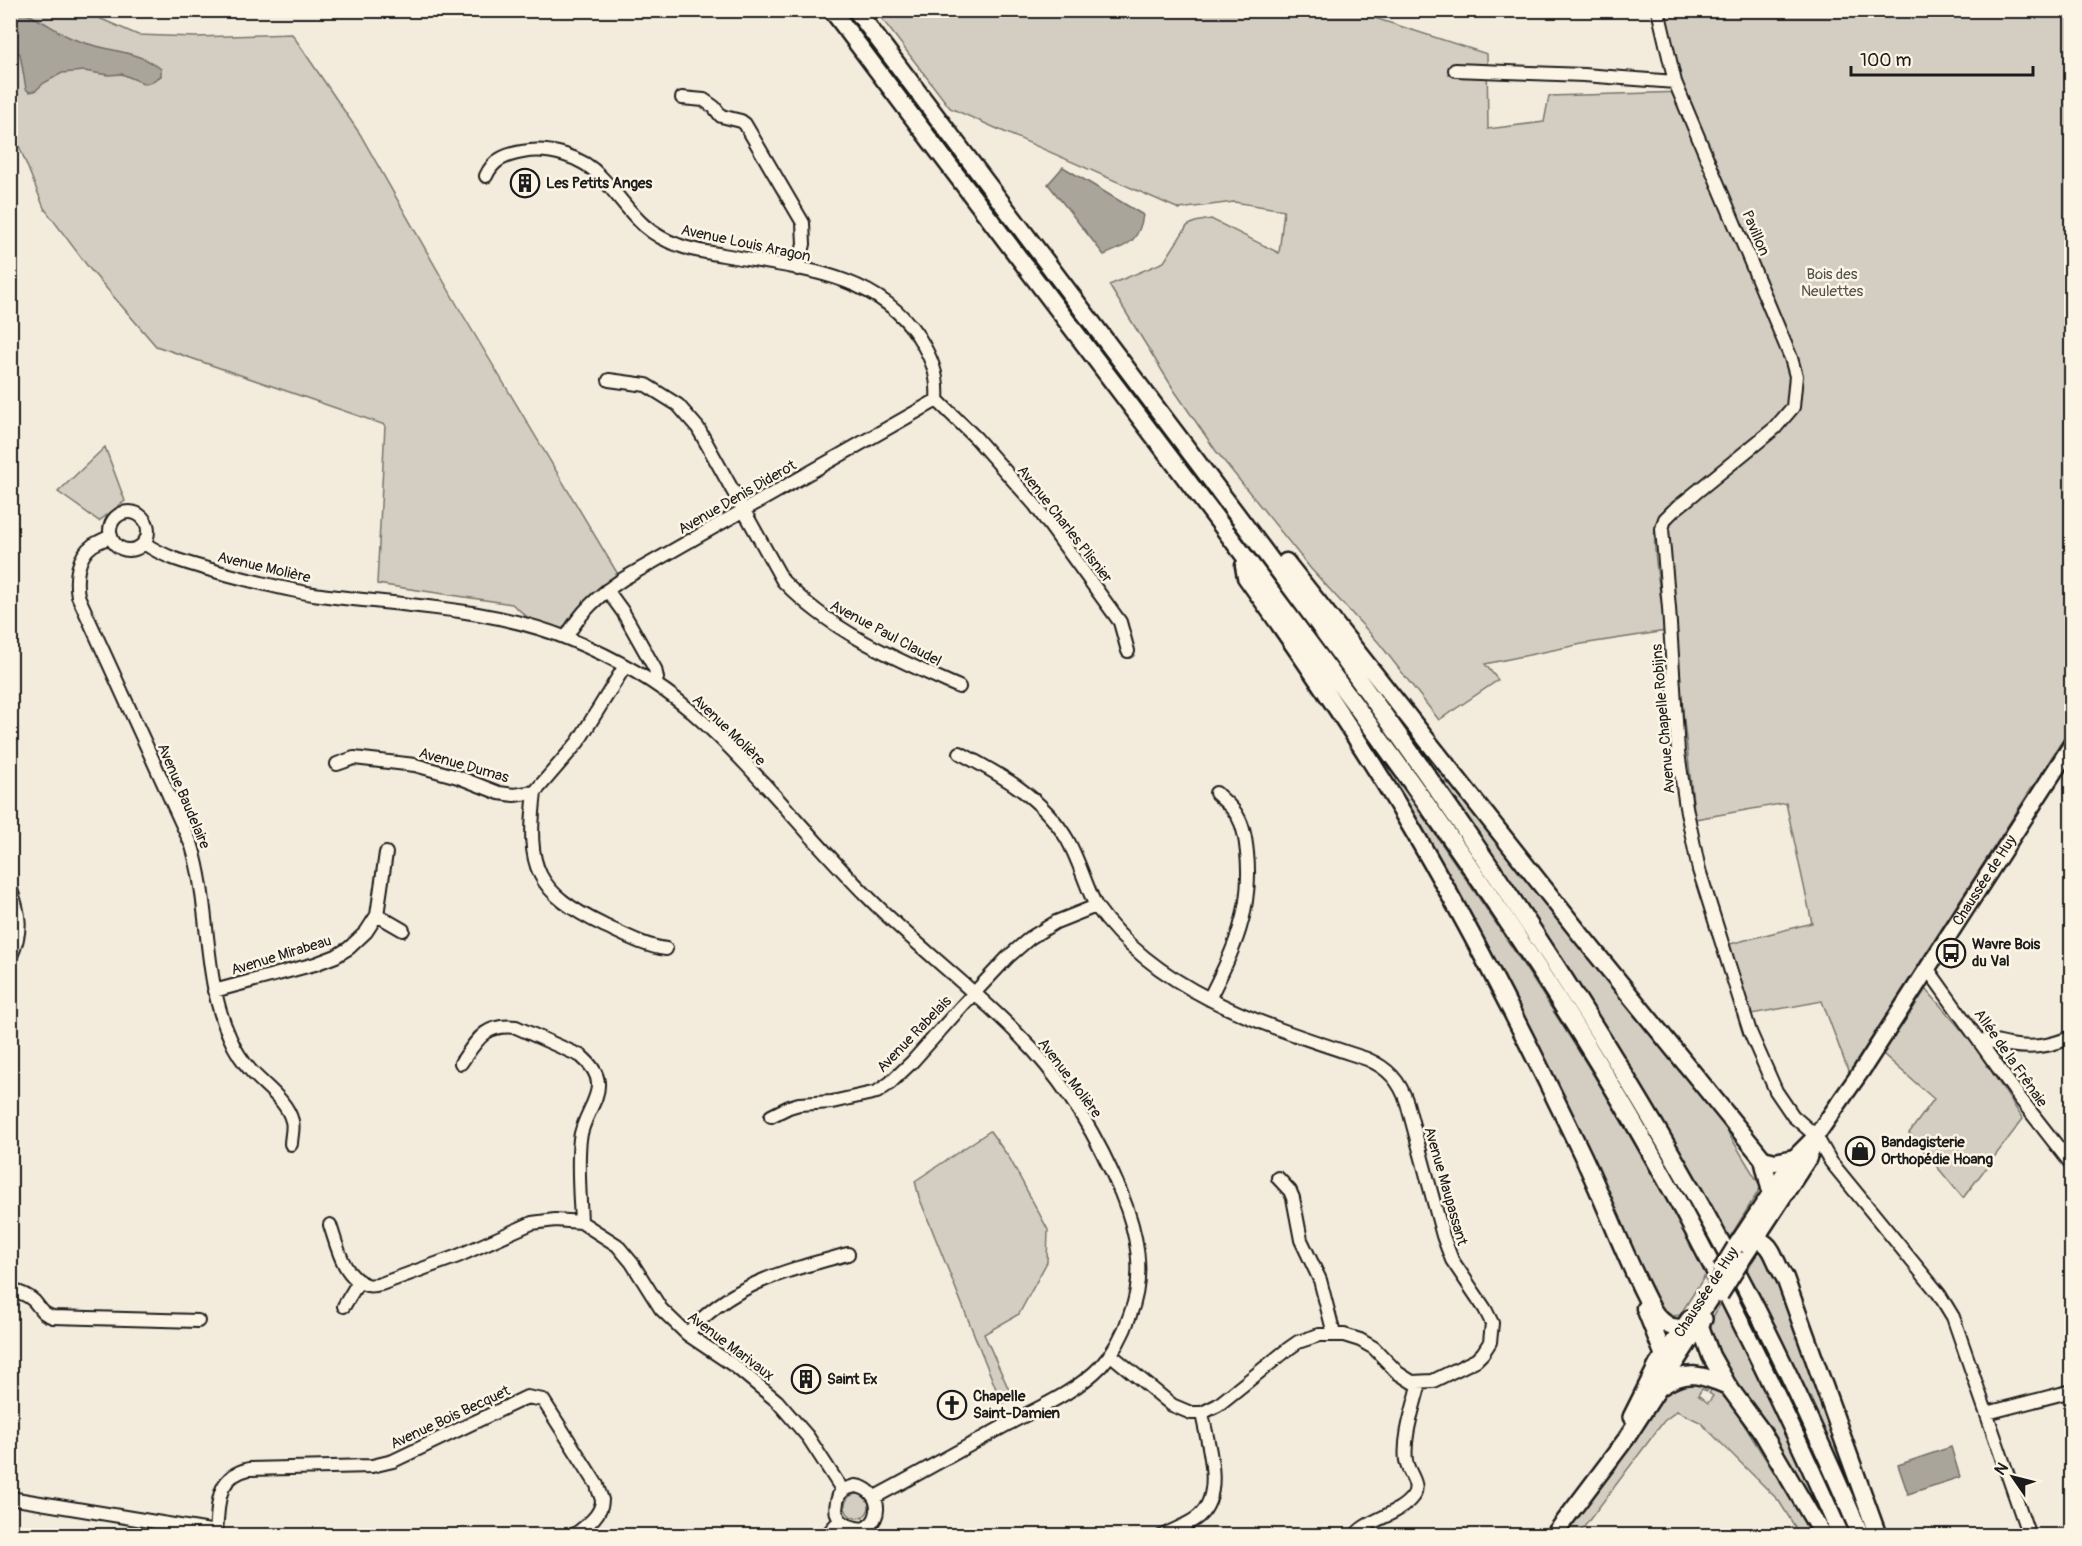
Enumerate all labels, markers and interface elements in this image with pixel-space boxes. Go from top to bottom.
scale bar [1851,39,2032,77]
text: 100 m [1860,49,1912,72]
building icon: Les Petits Anges [509,167,541,199]
place label: Les Petits Anges [546,174,652,193]
street label: Pavillon [1737,208,1774,259]
street label: Avenue Louis Aragon [679,220,812,267]
park label: Bois des Neulettes [1801,265,1863,301]
street label: Avenue Denis Diderot [675,455,800,539]
street label: Avenue Charles Plisnier [1013,462,1117,587]
street label: Avenue Molière [216,548,313,588]
street label: Avenue Paul Claudel [827,596,945,671]
street label: Avenue Chapelle Robijns [1647,643,1680,795]
street label: Avenue Molière [688,691,770,771]
street label: Avenue Baudelaire [153,741,215,852]
street label: Avenue Dumas [417,744,511,787]
street label: Chaussée de Huy [1948,831,2021,930]
street label: Avenue Mirabeau [229,931,334,980]
place label: Wavre Bois du Val [1972,935,2040,971]
bus stop icon: Wavre Bois du Val [1935,937,1967,969]
street label: Avenue Rabelais [873,992,956,1077]
street label: Allée de la Frênaie [1970,1006,2052,1111]
street label: Avenue Molière [1033,1035,1106,1122]
street label: Avenue Maupassant [1419,1125,1472,1249]
place label: Bandagisterie Orthopédie Hoang [1881,1133,1993,1169]
shop icon: Bandagisterie Orthopédie Hoang [1844,1135,1876,1167]
street label: Chaussée de Huy [1670,1243,1743,1341]
street label: Avenue Marivaux [683,1307,778,1385]
building icon: Saint Ex [790,1363,822,1395]
place label: Saint Ex [827,1370,878,1389]
street label: Avenue Bois Becquet [387,1381,514,1454]
place label: Chapelle Saint-Damien [973,1387,1060,1423]
church icon: Chapelle Saint-Damien [936,1389,968,1421]
north arrow [1983,1447,2043,1507]
text: N [1990,1459,2013,1479]

